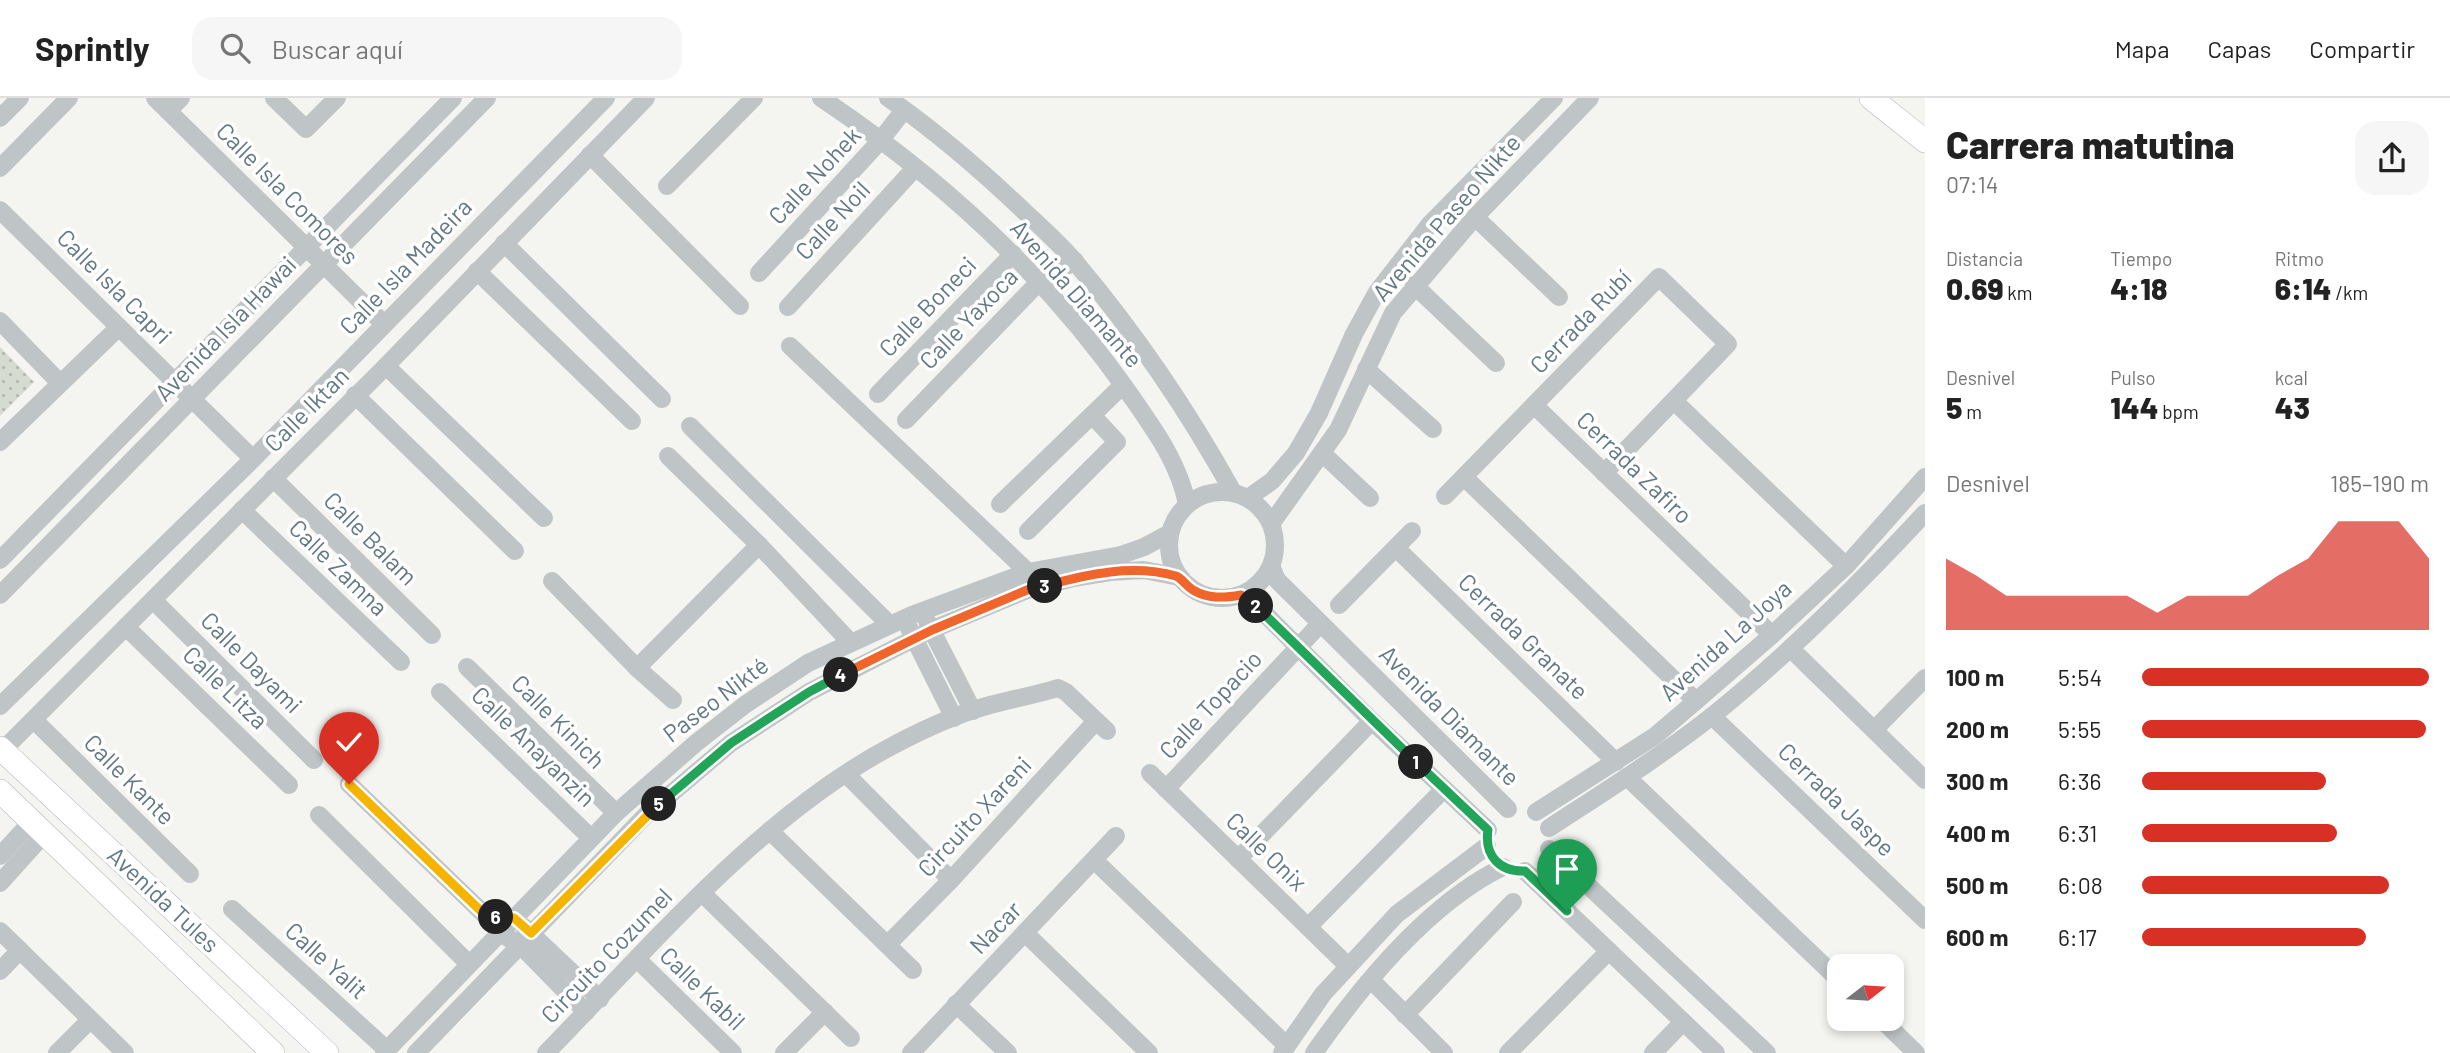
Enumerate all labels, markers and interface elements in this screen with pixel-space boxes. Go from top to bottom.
search box [192,17,682,80]
text: Sprintly [35,28,150,68]
icon: search [216,29,254,67]
text: Buscar aquí [272,33,403,64]
text: Mapa [2115,34,2170,63]
text: Capas [2208,34,2271,63]
text: Compartir [2309,34,2415,63]
street label: Calle Isla Comores [211,116,365,270]
street label: Calle Nohek [762,120,866,230]
text: Carrera matutina [1946,121,2235,167]
button: share [2355,121,2429,195]
street label: Avenida Paseo Nikte [1366,128,1526,306]
text: 07:14 [1946,170,1998,198]
street label: Calle Noil [788,175,875,265]
street label: Calle Isla Madeira [333,192,477,340]
street label: Avenida Diamante [1005,213,1149,373]
street label: Calle Isla Capri [52,223,178,349]
text: Distancia [1946,247,2023,270]
text: Tiempo [2110,247,2172,270]
text: Ritmo [2275,247,2324,270]
street label: Avenida Isla Hawai [148,249,302,407]
street label: Calle Boneci [872,250,982,362]
street label: Calle Yaxoca [913,262,1023,374]
street label: Cerrada Rubí [1523,263,1637,379]
text: 0.69 [1946,270,2004,306]
text: 4:18 [2110,270,2167,306]
text: 6:14 [2275,270,2332,306]
text: km [2004,281,2033,304]
text: /km [2332,281,2368,304]
street label: Calle Iktan [258,361,354,457]
text: Desnivel [1946,366,2015,389]
text: Pulso [2110,366,2156,389]
text: kcal [2275,366,2308,389]
text: 5 [1946,389,1962,425]
text: 144 [2110,389,2158,425]
text: 43 [2275,389,2310,425]
text: m [1962,400,1982,423]
text: bpm [2158,400,2199,423]
street label: Cerrada Zafiro [1571,405,1699,529]
text: Desnivel [1946,469,2030,497]
text: 185–190 m [2330,469,2429,497]
street label: Calle Balam [318,485,424,591]
street label: Calle Zamna [284,513,394,621]
street label: Cerrada Granate [1453,567,1595,705]
pin: 3 [1028,568,1062,603]
street label: Avenida La Joya [1653,573,1797,707]
text: 3 [1039,574,1050,597]
pin: 2 [1238,588,1274,624]
text: 2 [1250,594,1261,617]
street label: Calle Dayami [195,605,309,719]
street label: Calle Litza [178,639,275,734]
street label: Avenida Diamante [1374,639,1526,791]
street label: Calle Topacio [1152,644,1267,764]
street label: Paseo Nikté [657,650,773,748]
pin: 4 [824,658,858,692]
text: 4 [835,663,846,686]
text: 100 m [1946,663,2004,691]
text: 5:54 [2058,663,2102,691]
street label: Calle Kinich [506,668,612,774]
street label: Calle Anayanzin [466,680,602,812]
pin [319,712,379,784]
text: 200 m [1946,715,2009,743]
text: 5:55 [2058,715,2101,743]
icon: check [330,723,368,761]
street label: Calle Kante [79,728,181,830]
street label: Cerrada Jaspe [1773,736,1901,862]
pin: 1 [1398,744,1434,780]
street label: Circuito Xareni [911,750,1037,882]
text: 1 [1412,750,1419,773]
text: 300 m [1946,767,2008,795]
text: 6:36 [2058,767,2101,795]
pin: 5 [642,786,676,822]
text: 5 [653,792,664,815]
street label: Calle Onix [1221,806,1313,896]
text: 400 m [1946,819,2010,847]
text: 6:31 [2058,819,2097,847]
pin [1537,839,1597,911]
street label: Avenida Tules [102,840,226,958]
icon: arrive [1548,850,1586,888]
text: 500 m [1946,871,2008,899]
text: 6:08 [2058,871,2103,899]
street label: Circuito Cozumel [534,882,678,1028]
street label: Nacar [963,894,1027,959]
pin: 6 [478,900,514,934]
text: 6 [490,905,501,928]
street label: Calle Yalit [280,915,374,1004]
text: 600 m [1946,923,2008,951]
text: 6:17 [2058,923,2097,951]
street label: Calle Kabil [654,940,752,1036]
north arrow [1827,954,1904,1031]
map controls [1827,954,1904,1031]

